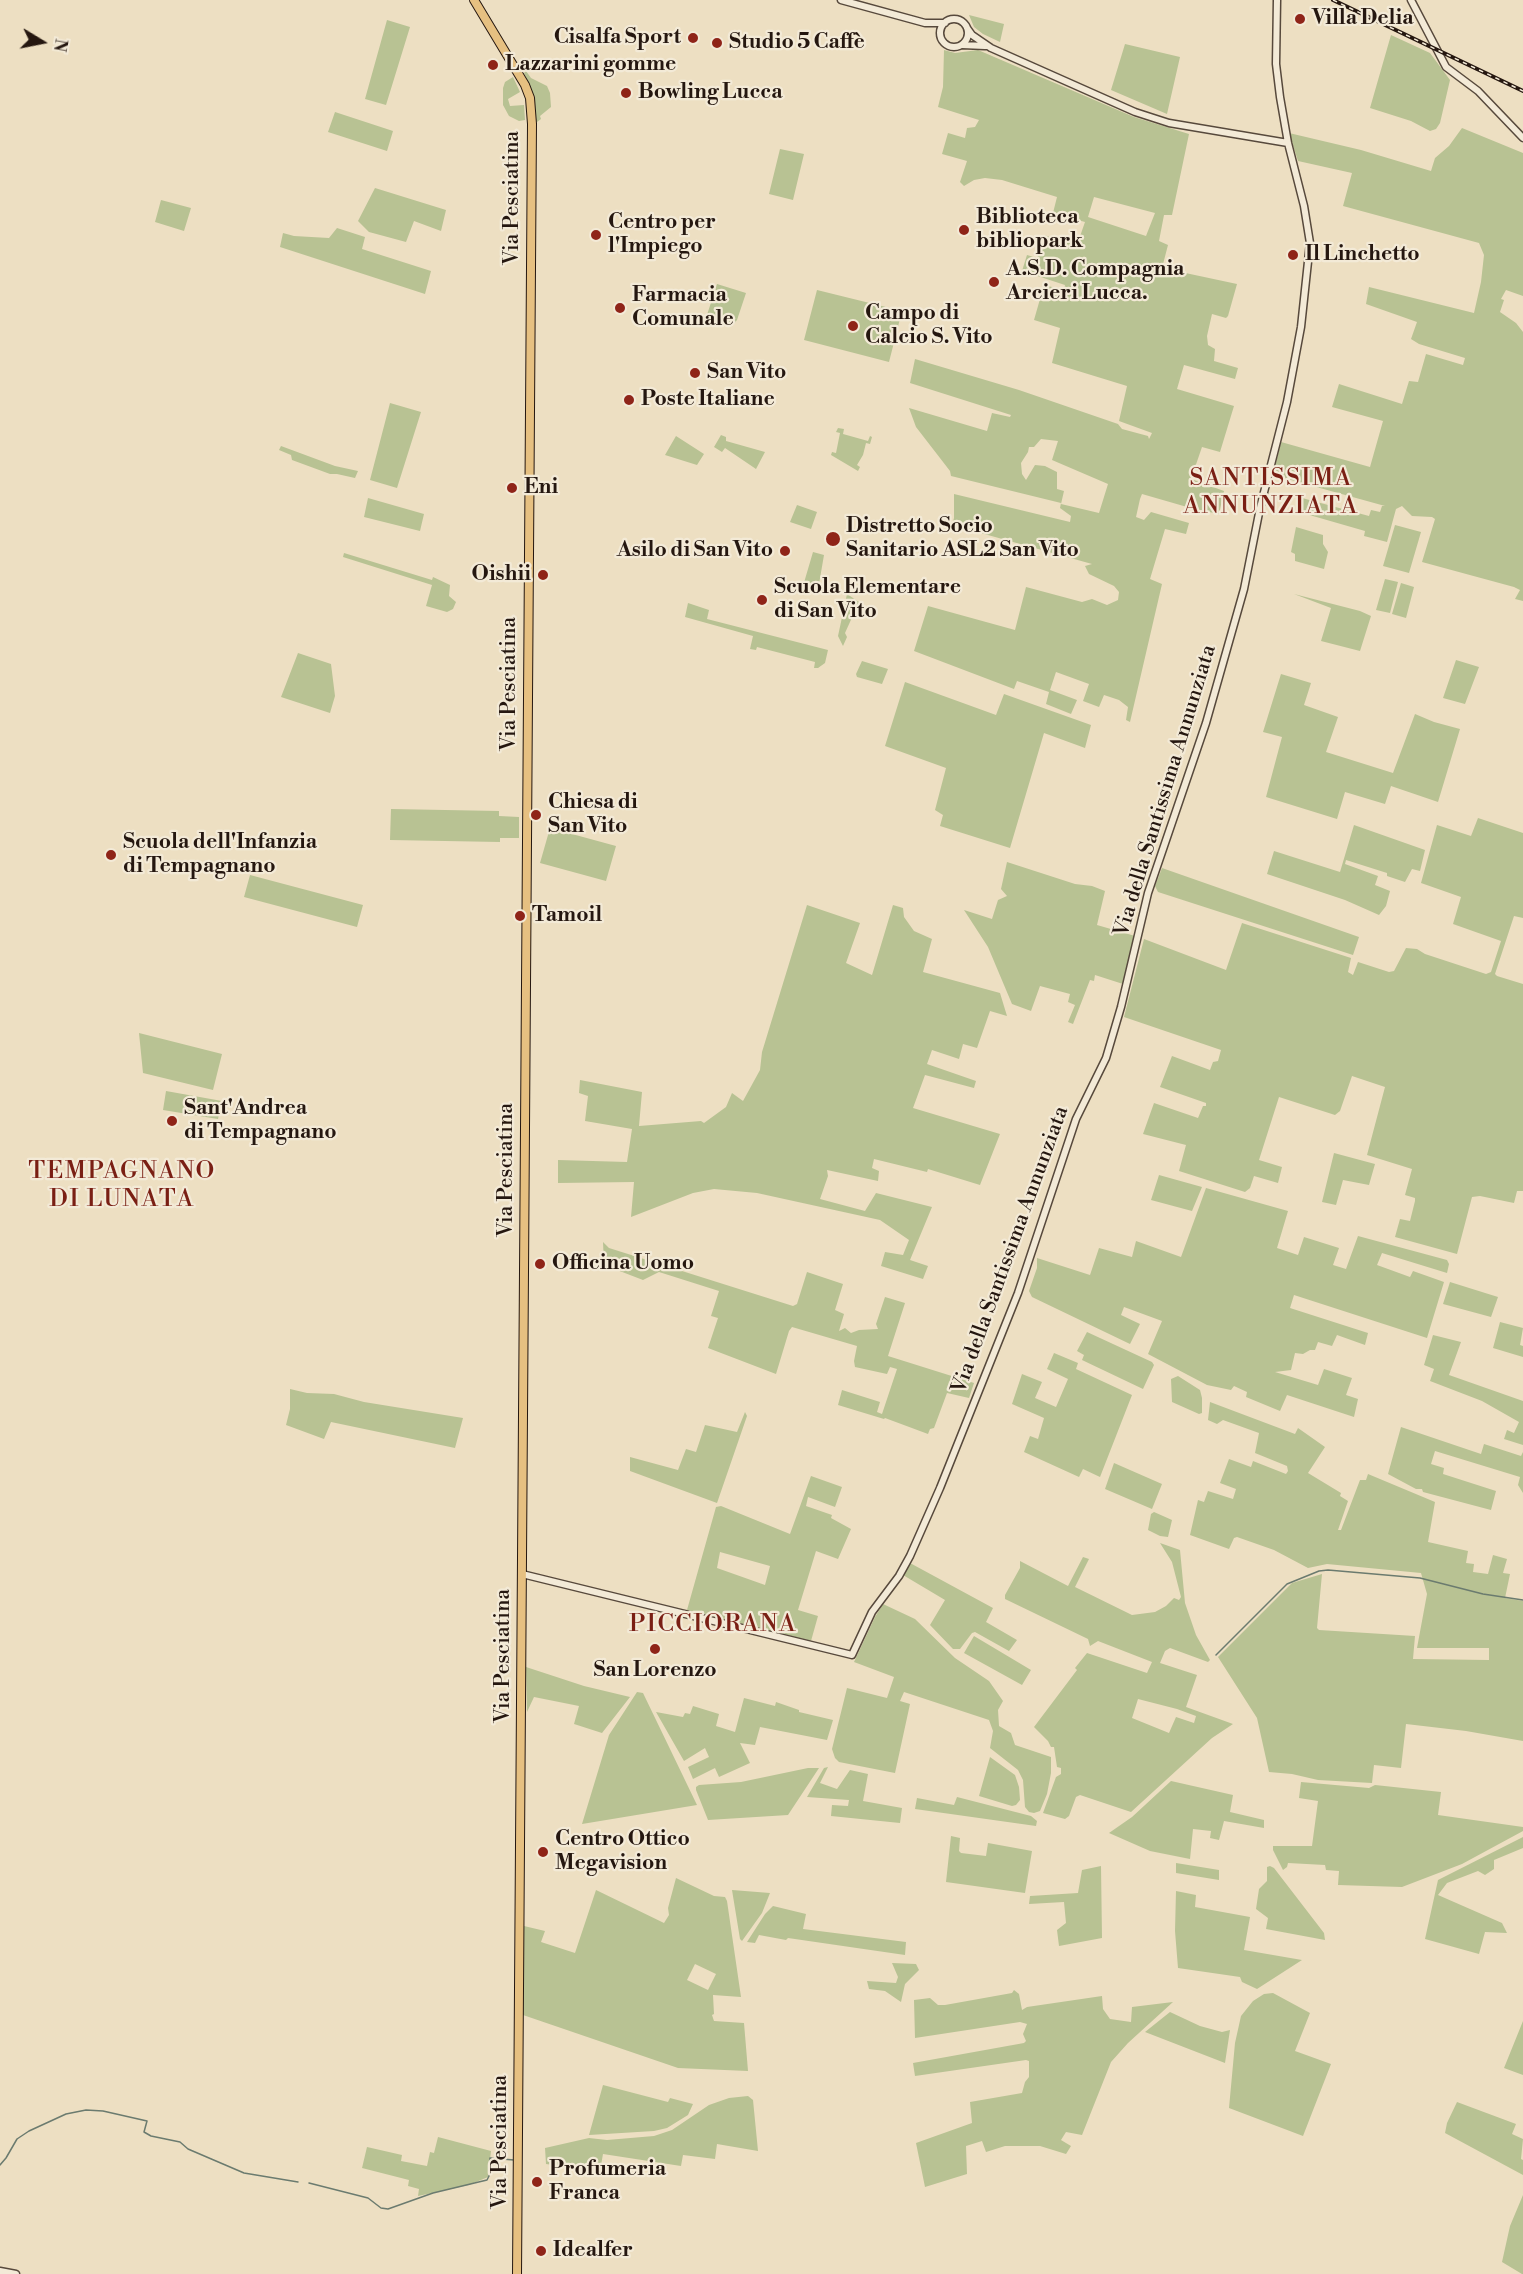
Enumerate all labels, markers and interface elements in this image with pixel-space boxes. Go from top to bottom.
place label: Villa Delia [1312,6,1413,32]
north arrow [12,12,72,72]
marker: Villa Delia [1293,12,1307,26]
place label: Cisalfa Sport [554,25,681,51]
place label: Studio 5 Caffè [729,30,865,56]
marker: Cisalfa Sport [686,31,700,45]
marker: Studio 5 Caffè [710,36,724,50]
text: N [49,37,71,53]
place label: Lazzarini gomme [505,52,676,78]
marker: Lazzarini gomme [486,58,500,72]
place label: Bowling Lucca [638,80,783,106]
marker: Bowling Lucca [619,86,633,100]
street label: Via Pesciatina [500,131,526,265]
place label: Biblioteca bibliopark [976,205,1083,255]
place label: Centro per l'Impiego [608,210,716,260]
marker: Biblioteca bibliopark [957,223,971,237]
marker: Centro per l'Impiego [589,228,603,242]
place label: Il Linchetto [1305,242,1420,268]
marker: Il Linchetto [1286,248,1300,262]
place label: A.S.D. Compagnia Arcieri Lucca. [1006,257,1184,307]
marker: A.S.D. Compagnia Arcieri Lucca. [987,275,1001,289]
place label: Farmacia Comunale [632,283,734,333]
marker: Farmacia Comunale [613,301,627,315]
place label: Campo di Calcio S. Vito [865,301,993,351]
marker: Campo di Calcio S. Vito [846,319,860,333]
place label: San Vito [707,360,786,386]
marker: San Vito [688,366,702,380]
place label: Poste Italiane [641,387,775,413]
marker: Poste Italiane [622,393,636,407]
district label: SANTISSIMA ANNUNZIATA [1183,465,1359,521]
place label: Eni [524,475,558,501]
marker: Eni [505,481,519,495]
place label: Distretto Socio Sanitario ASL2 San Vito [846,514,1079,564]
marker: Distretto Socio Sanitario ASL2 San Vito [824,530,842,548]
place label: Asilo di San Vito [617,538,773,564]
marker: Asilo di San Vito [778,544,792,558]
place label: Oishii [472,562,531,588]
marker: Oishii [536,568,550,582]
place label: Scuola Elementare di San Vito [774,575,961,625]
marker: Scuola Elementare di San Vito [755,593,769,607]
street label: Via Pesciatina [497,617,523,751]
street label: Via della Santissima Annunziata [1110,642,1222,940]
place label: Chiesa di San Vito [548,790,638,840]
marker: Chiesa di San Vito [529,808,543,822]
place label: Scuola dell'Infanzia di Tempagnano [123,830,317,880]
marker: Scuola dell'Infanzia di Tempagnano [104,848,118,862]
place label: Tamoil [532,903,602,929]
marker: Tamoil [513,909,527,923]
place label: Sant'Andrea di Tempagnano [184,1096,337,1146]
street label: Via Pesciatina [494,1103,520,1237]
street label: Via della Santissima Annunziata [947,1103,1075,1397]
marker: Sant'Andrea di Tempagnano [165,1114,179,1128]
district label: TEMPAGNANO DI LUNATA [28,1158,216,1214]
place label: Officina Uomo [552,1251,694,1277]
marker: Officina Uomo [533,1257,547,1271]
street label: Via Pesciatina [491,1589,517,1723]
district label: PICCIORANA [629,1611,797,1639]
marker: San Lorenzo [648,1642,662,1656]
place label: San Lorenzo [593,1658,717,1684]
place label: Centro Ottico Megavision [555,1827,690,1877]
marker: Centro Ottico Megavision [536,1845,550,1859]
street label: Via Pesciatina [488,2075,514,2209]
place label: Profumeria Franca [549,2157,666,2207]
marker: Profumeria Franca [530,2175,544,2189]
place label: Idealfer [553,2238,633,2264]
marker: Idealfer [534,2244,548,2258]

